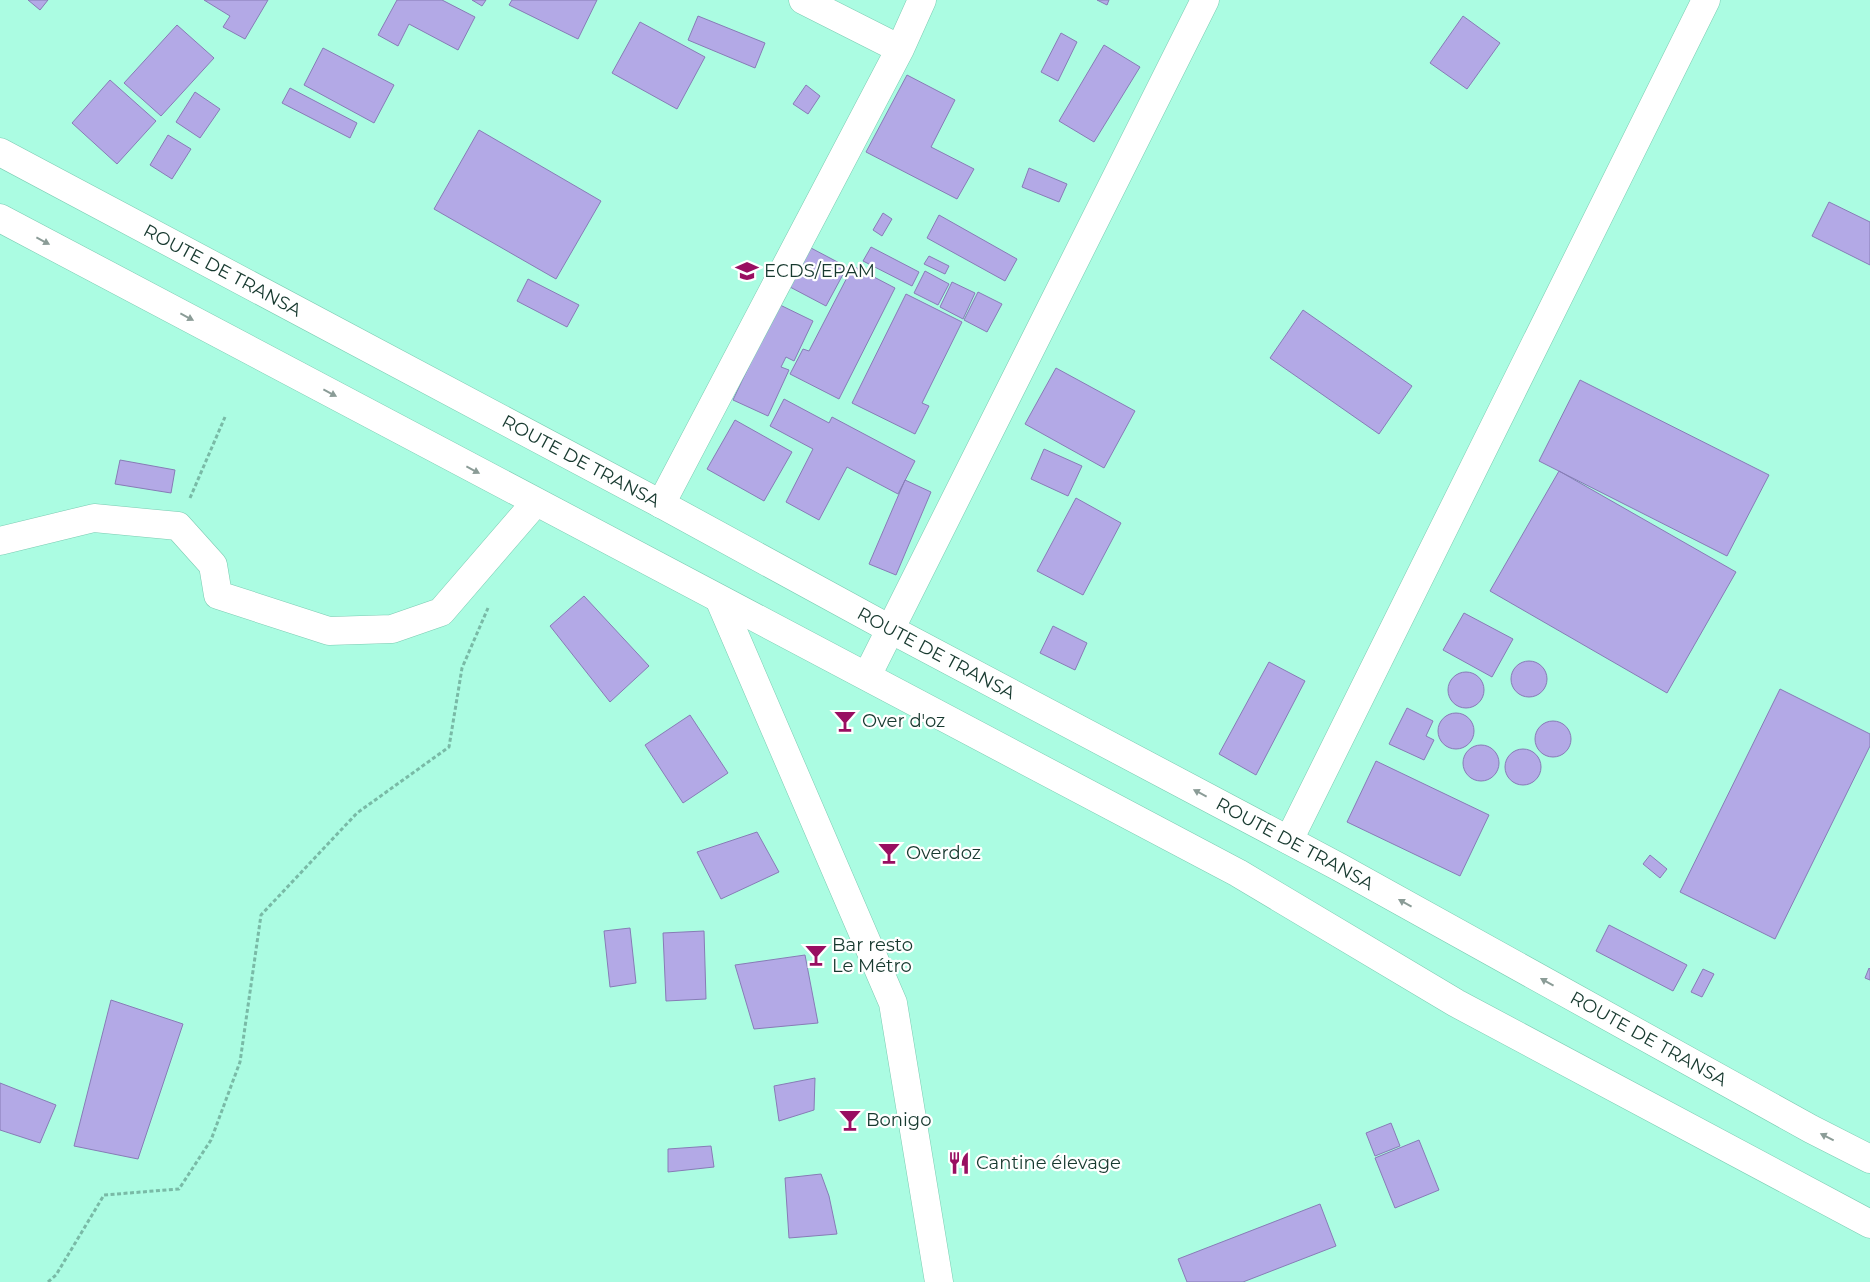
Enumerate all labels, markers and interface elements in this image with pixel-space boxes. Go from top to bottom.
street label: ROUTE DE TRANSA [140,219,305,322]
one-way arrow [36,237,50,245]
school or university icon: ECDS/EPAM [734,258,760,284]
place label: ECDS/EPAM [764,260,875,282]
one-way arrow [179,313,194,321]
one-way arrow [323,389,337,397]
street label: ROUTE DE TRANSA [498,410,664,512]
one-way arrow [467,465,480,474]
street label: ROUTE DE TRANSA [853,602,1019,704]
bar icon: Over d'oz [832,708,858,734]
place label: Over d'oz [862,710,945,732]
one-way arrow [1193,789,1207,797]
street label: ROUTE DE TRANSA [1212,793,1378,895]
bar icon: Overdoz [876,840,902,866]
place label: Overdoz [906,842,981,864]
one-way arrow [1398,899,1411,908]
place label: Bar resto Le Métro [832,934,913,977]
bar icon: Bar resto Le Métro [803,942,829,968]
one-way arrow [1539,978,1554,986]
street label: ROUTE DE TRANSA [1566,987,1731,1091]
bar icon: Bonigo [837,1107,863,1133]
place label: Bonigo [866,1109,931,1131]
one-way arrow [1819,1133,1834,1141]
restaurant icon: Cantine élevage [946,1150,972,1176]
place label: Cantine élevage [976,1152,1121,1174]

